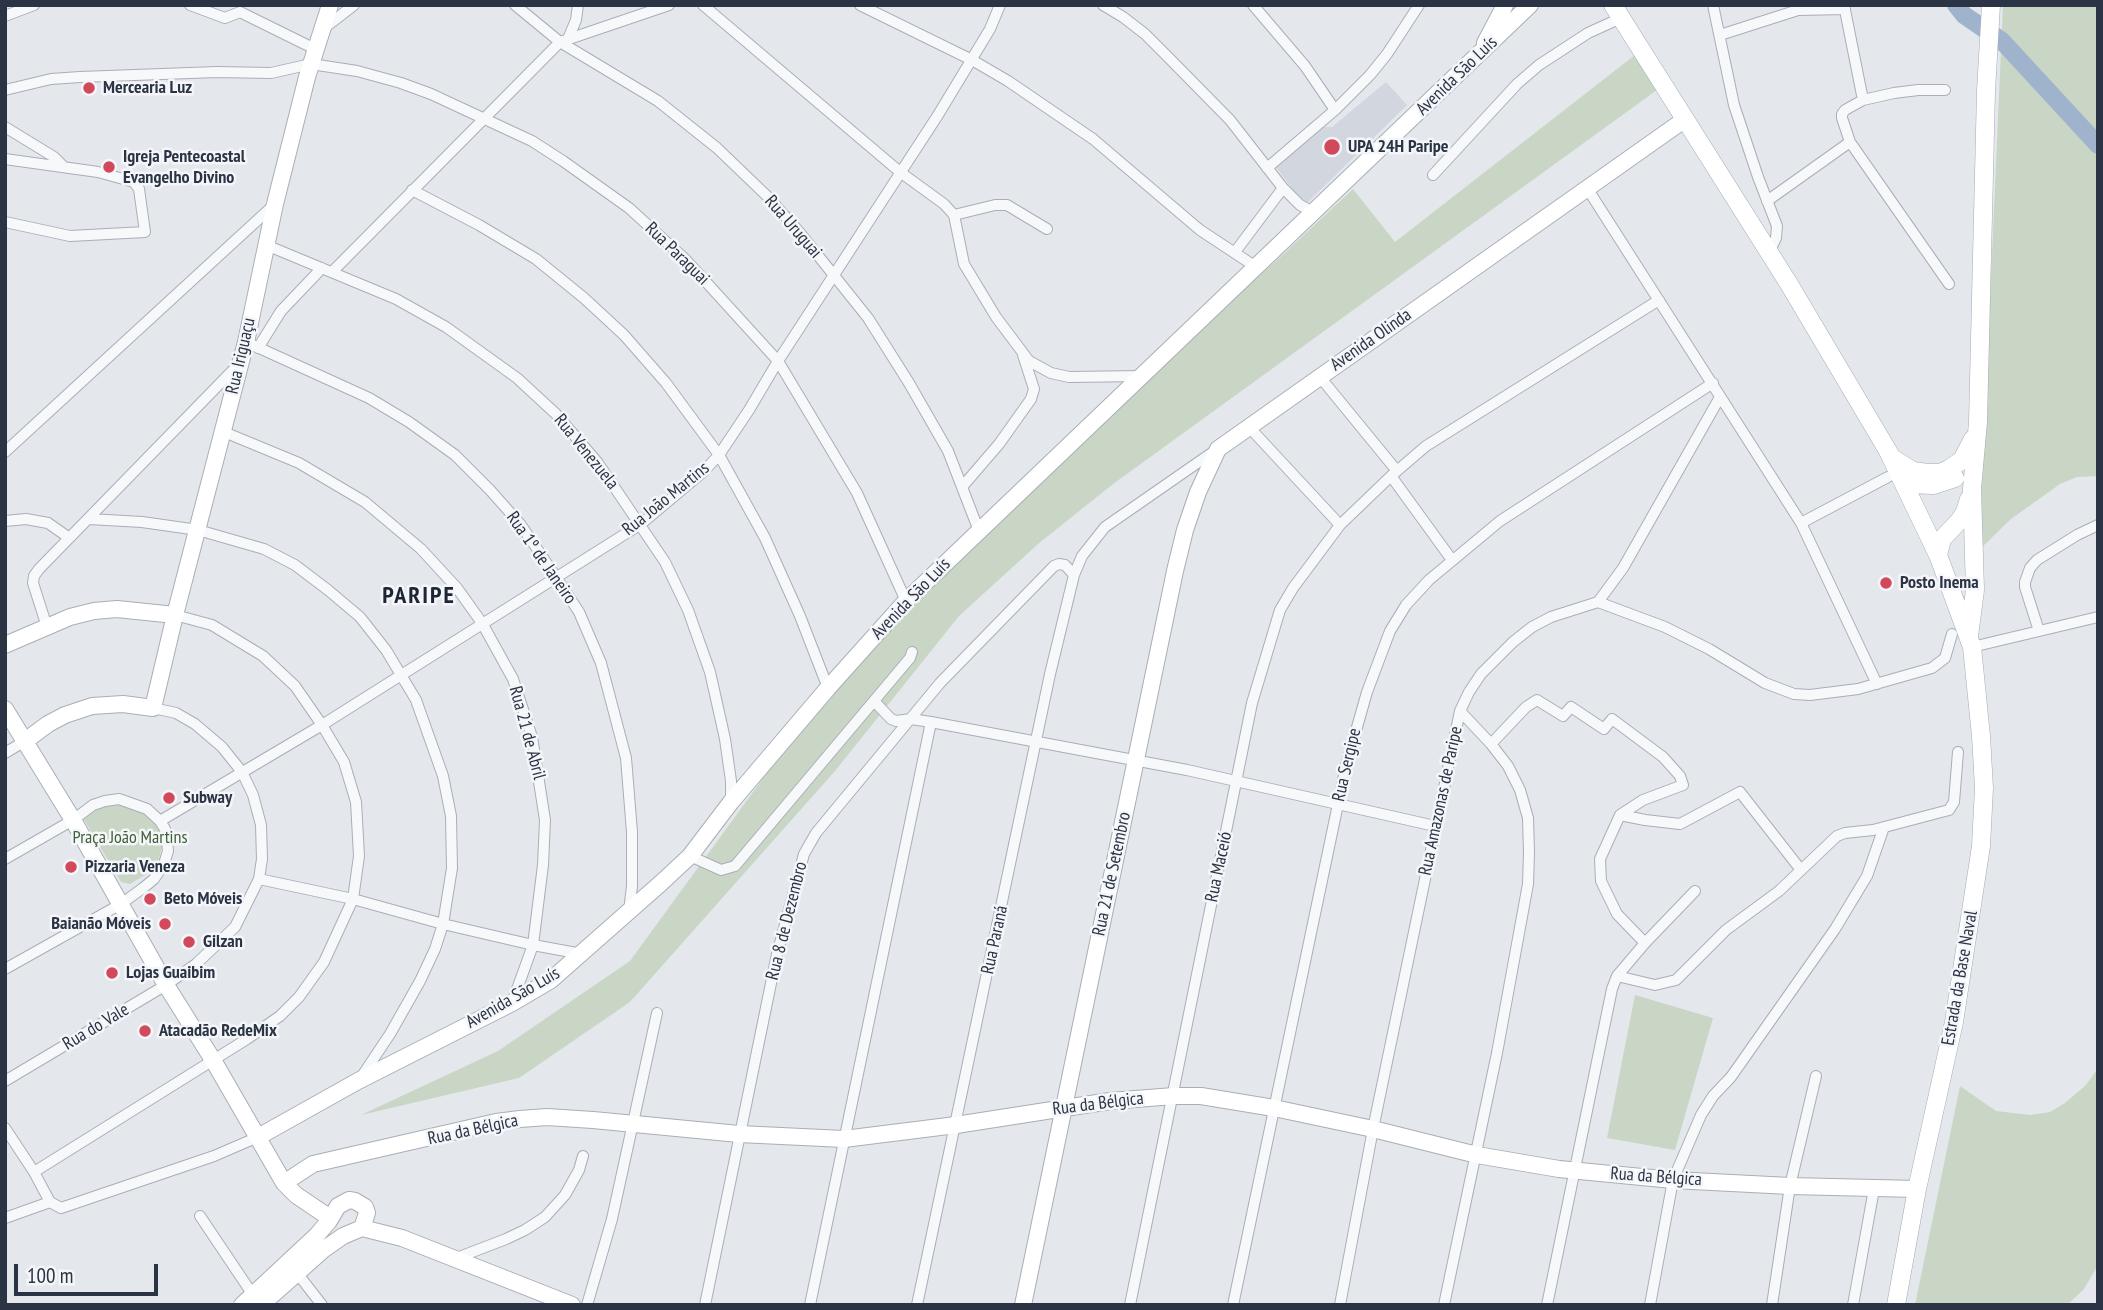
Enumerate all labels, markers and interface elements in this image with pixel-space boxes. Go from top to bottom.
street label: Avenida São Luís [1412,32,1502,120]
place label: Mercearia Luz [103,77,192,99]
marker: Mercearia Luz [81,80,97,96]
place label: UPA 24H Paripe [1348,136,1449,158]
marker: UPA 24H Paripe [1322,137,1342,157]
place label: Igreja Pentecoastal Evangelho Divino [123,146,245,188]
marker: Igreja Pentecoastal Evangelho Divino [101,159,117,175]
street label: Rua Uruguai [760,191,826,263]
street label: Rua Paraguai [640,218,714,290]
street label: Avenida Olinda [1326,304,1416,376]
street label: Rua Iriguaçu [222,316,260,396]
street label: Rua Venezuela [549,410,623,494]
street label: Rua João Martins [618,457,714,541]
street label: Rua 1º de Janeiro [501,508,581,608]
street label: Avenida São Luís [867,554,955,644]
place label: Posto Inema [1900,572,1979,594]
marker: Posto Inema [1878,575,1894,591]
district label: PARIPE [383,582,455,610]
street label: Rua 21 de Abril [504,684,550,782]
street label: Rua Amazonas de Paripe [1415,724,1467,878]
street label: Rua Sergipe [1328,726,1366,804]
place label: Subway [183,787,232,809]
marker: Subway [161,790,177,806]
street label: Rua 21 de Setembro [1088,810,1136,938]
park label: Praça João Martins [73,827,187,849]
street label: Rua Maceió [1201,830,1237,904]
place label: Pizzaria Veneza [85,856,185,878]
marker: Pizzaria Veneza [63,859,79,875]
street label: Rua 8 de Dezembro [762,860,812,982]
place label: Beto Móveis [164,888,242,910]
marker: Beto Móveis [142,891,158,907]
street label: Rua Paraná [977,904,1013,976]
street label: Estrada da Base Naval [1937,909,1983,1047]
place label: Baianão Móveis [51,913,151,935]
marker: Baianão Móveis [157,916,173,932]
place label: Gilzan [203,931,243,953]
marker: Gilzan [181,934,197,950]
place label: Lojas Guaibim [126,962,215,984]
street label: Avenida São Luís [462,963,564,1033]
marker: Lojas Guaibim [104,965,120,981]
street label: Rua do Vale [59,999,133,1055]
place label: Atacadão RedeMix [159,1020,277,1042]
marker: Atacadão RedeMix [137,1023,153,1039]
street label: Rua da Bélgica [1051,1088,1145,1120]
street label: Rua da Bélgica [426,1110,520,1150]
street label: Rua da Bélgica [1610,1163,1702,1191]
scale bar [18,1250,161,1294]
text: 100 m [27,1262,73,1289]

